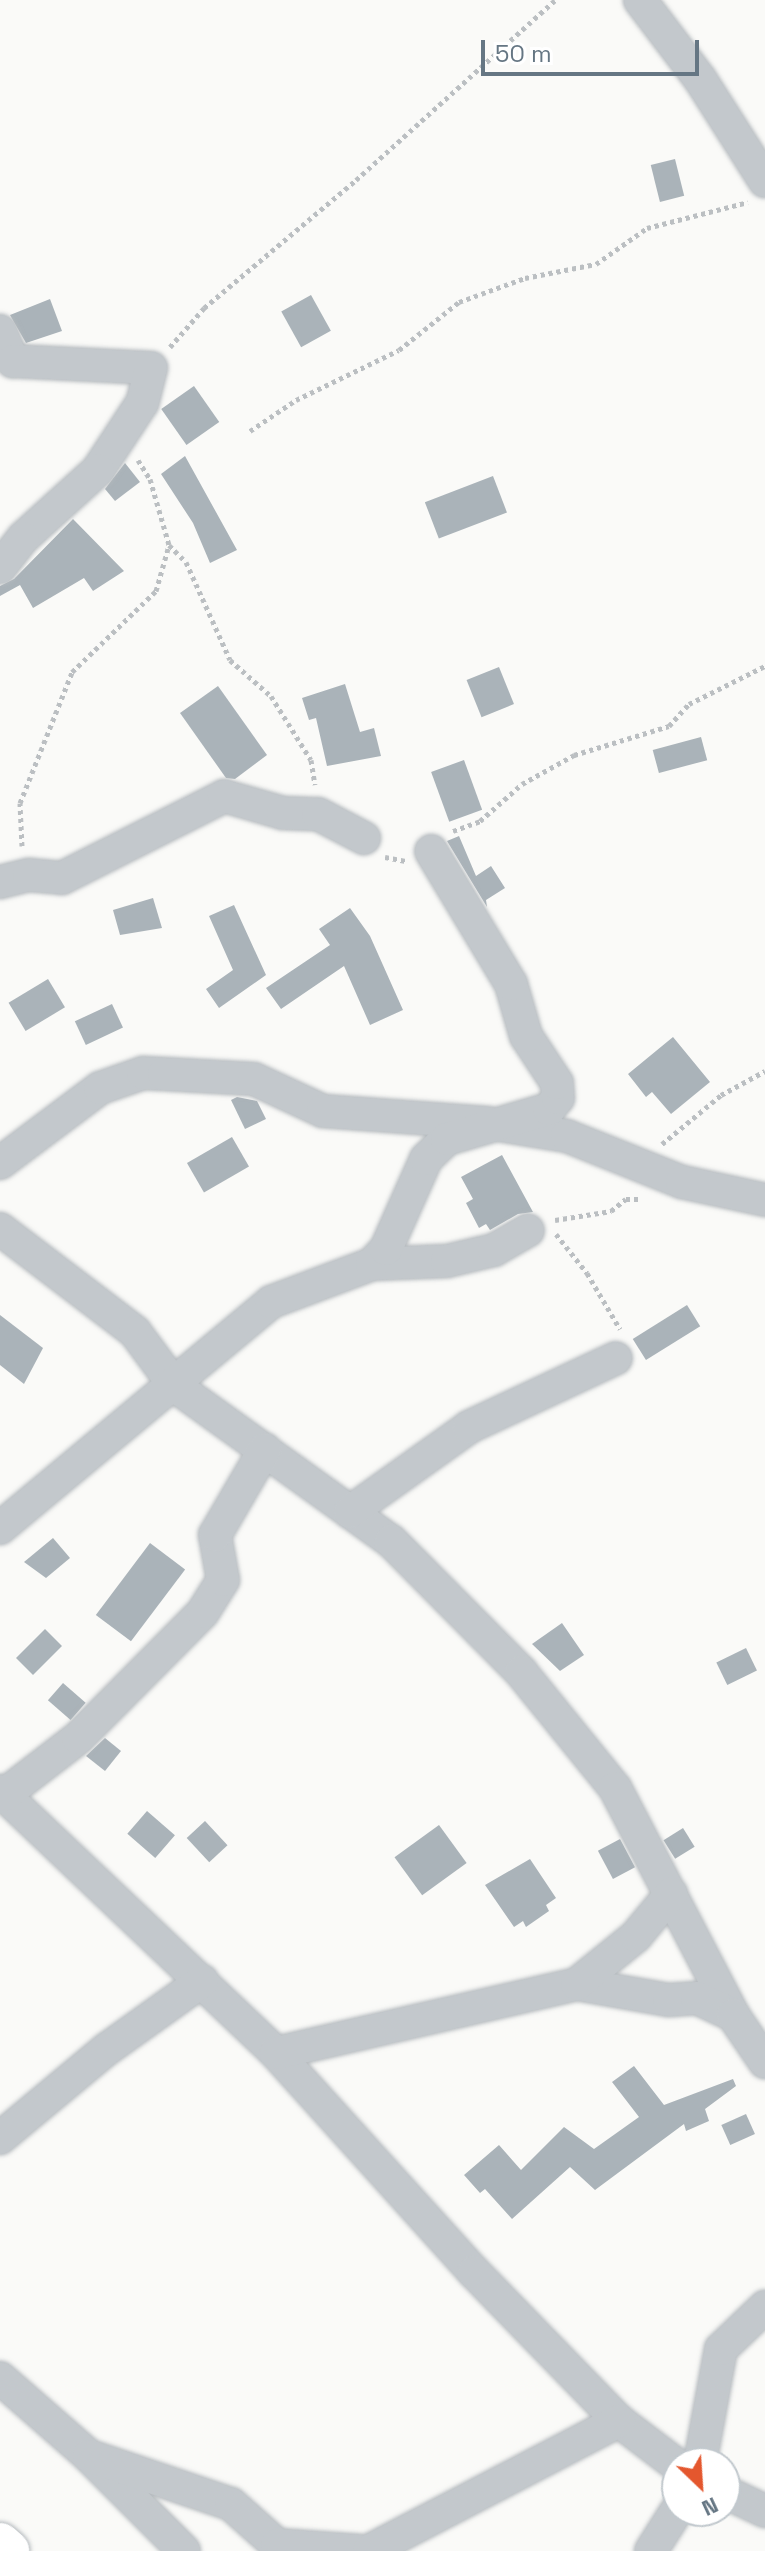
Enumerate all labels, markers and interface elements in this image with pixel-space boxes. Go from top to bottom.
scale bar [485,24,703,74]
text: 50 m [495,38,552,69]
north arrow [661,2447,741,2527]
text: N [698,2491,723,2523]

